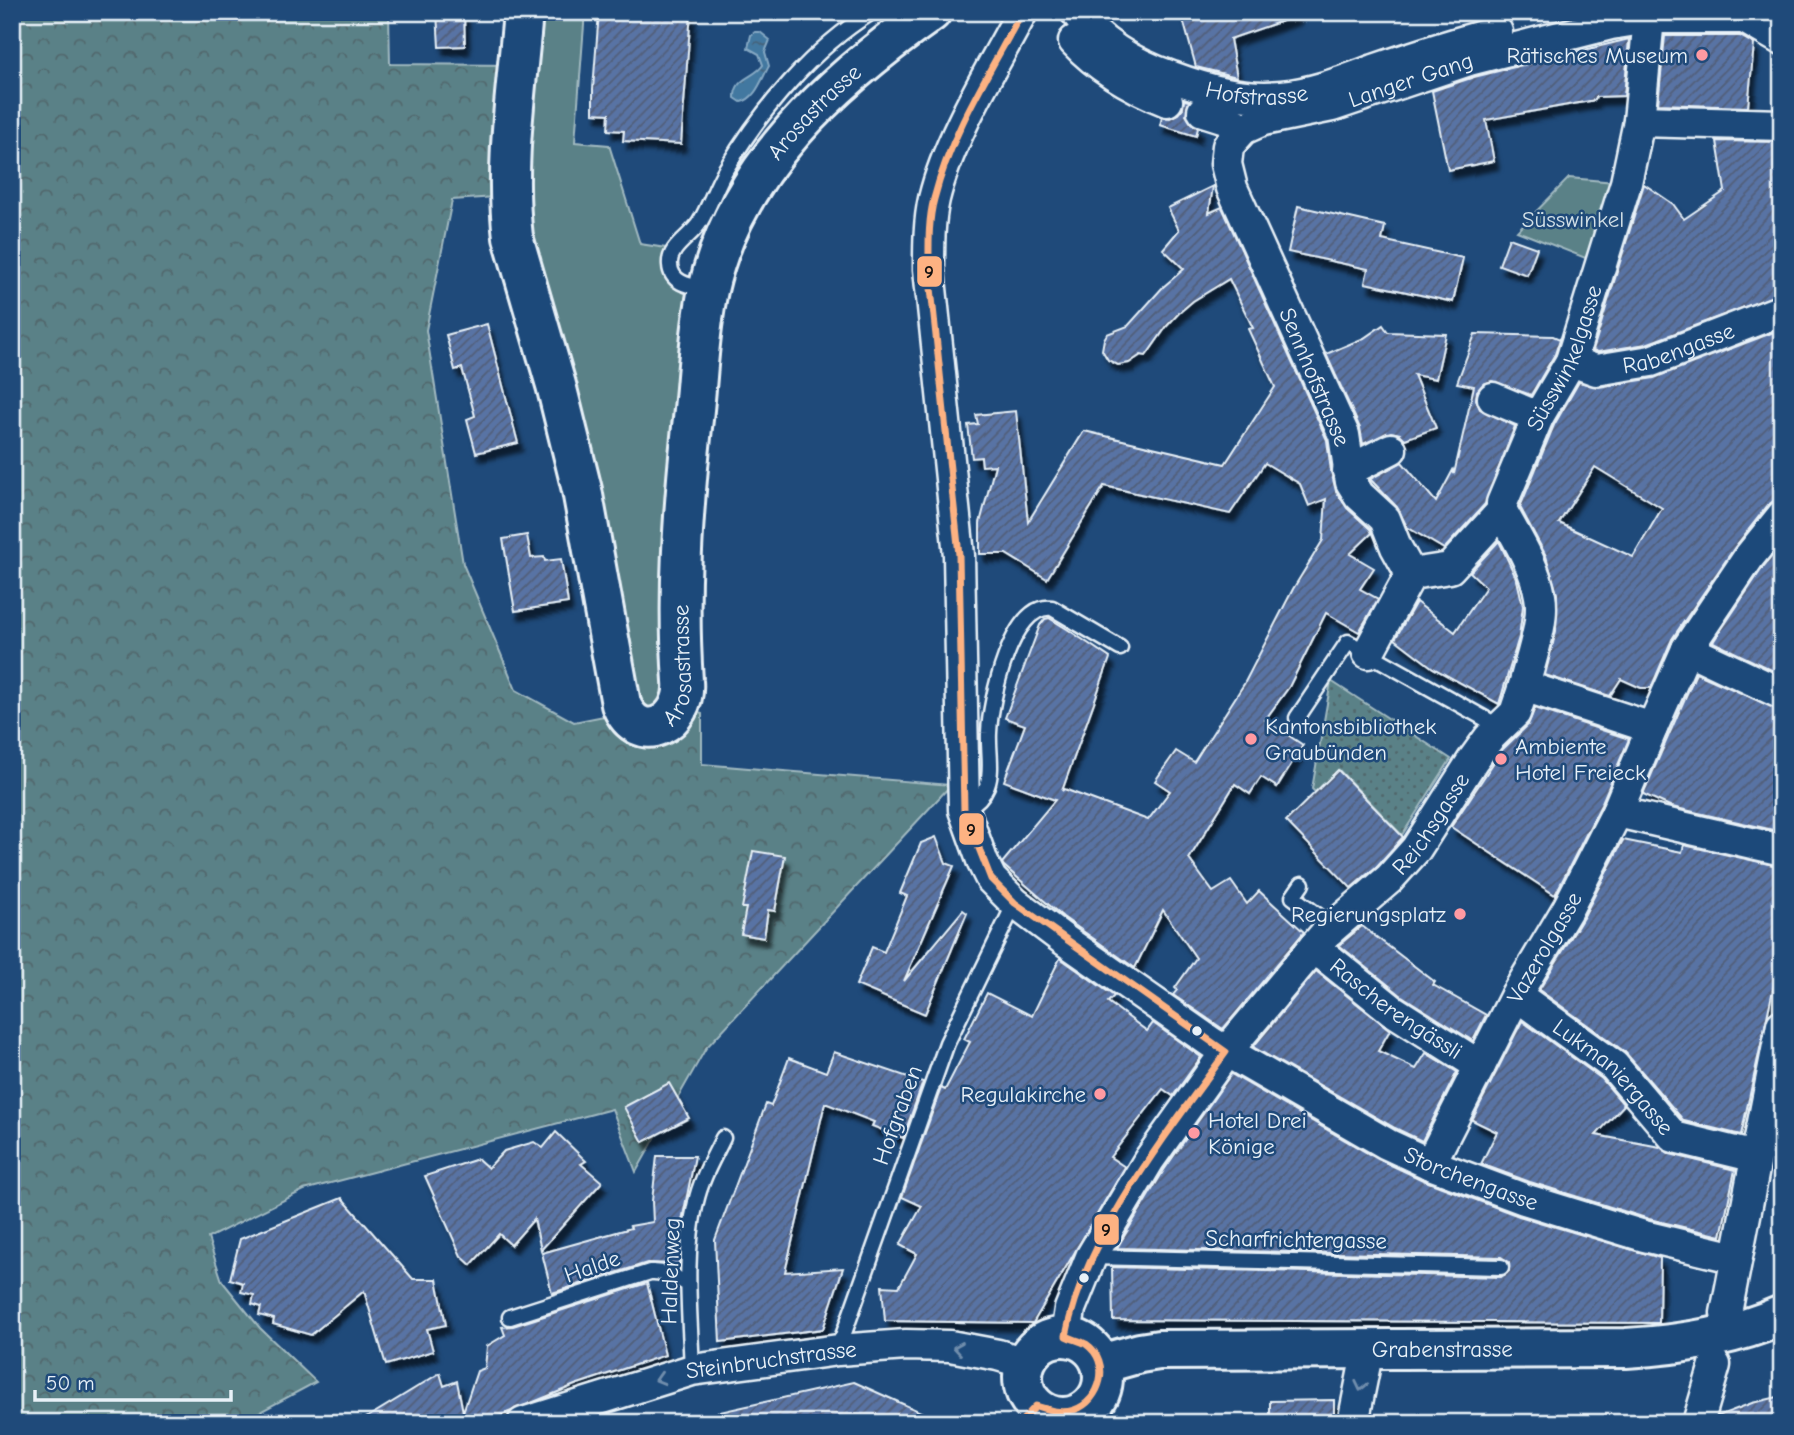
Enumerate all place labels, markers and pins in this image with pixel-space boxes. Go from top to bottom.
place label: Rätisches Museum [1506,42,1688,69]
marker: Rätisches Museum [1694,47,1710,63]
place label: Kantonsbibliothek Graubünden [1265,713,1436,766]
marker: Kantonsbibliothek Graubünden [1243,731,1259,747]
place label: Ambiente Hotel Freieck [1515,733,1646,786]
marker: Ambiente Hotel Freieck [1493,751,1509,767]
place label: Regierungsplatz [1291,901,1446,928]
marker: Regierungsplatz [1452,906,1468,922]
unlabelled marker [1190,1024,1204,1038]
place label: Regulakirche [960,1081,1086,1108]
marker: Regulakirche [1092,1086,1108,1102]
place label: Hotel Drei Könige [1208,1107,1307,1160]
marker: Hotel Drei Könige [1186,1125,1202,1141]
unlabelled marker [1077,1271,1091,1285]

